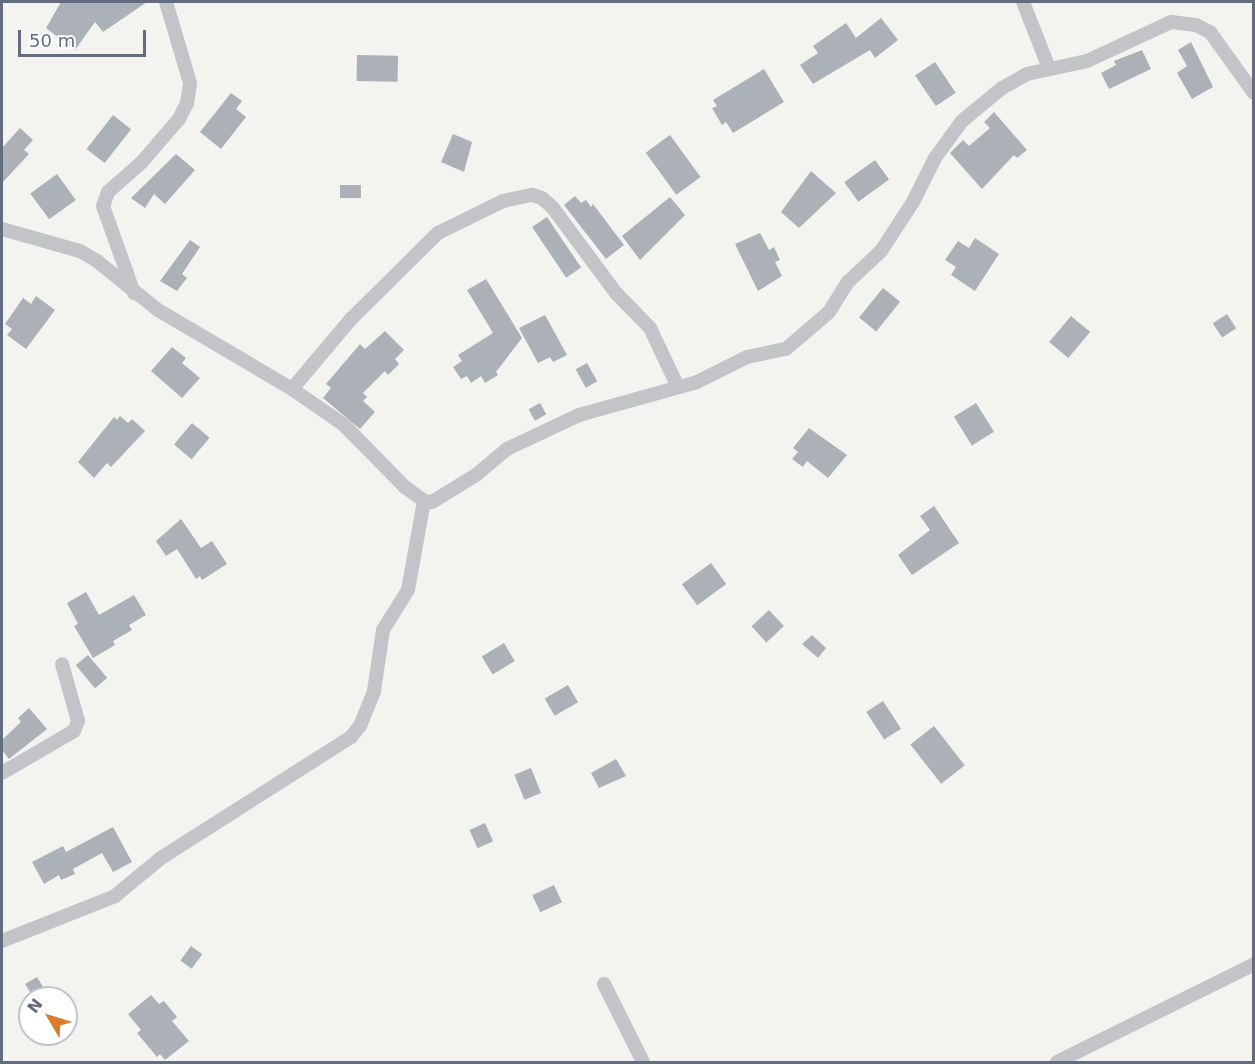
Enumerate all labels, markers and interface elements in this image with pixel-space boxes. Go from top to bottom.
scale bar [21,18,148,56]
text: 50 m [29,30,75,51]
north arrow [18,986,78,1046]
text: N [23,995,47,1017]

